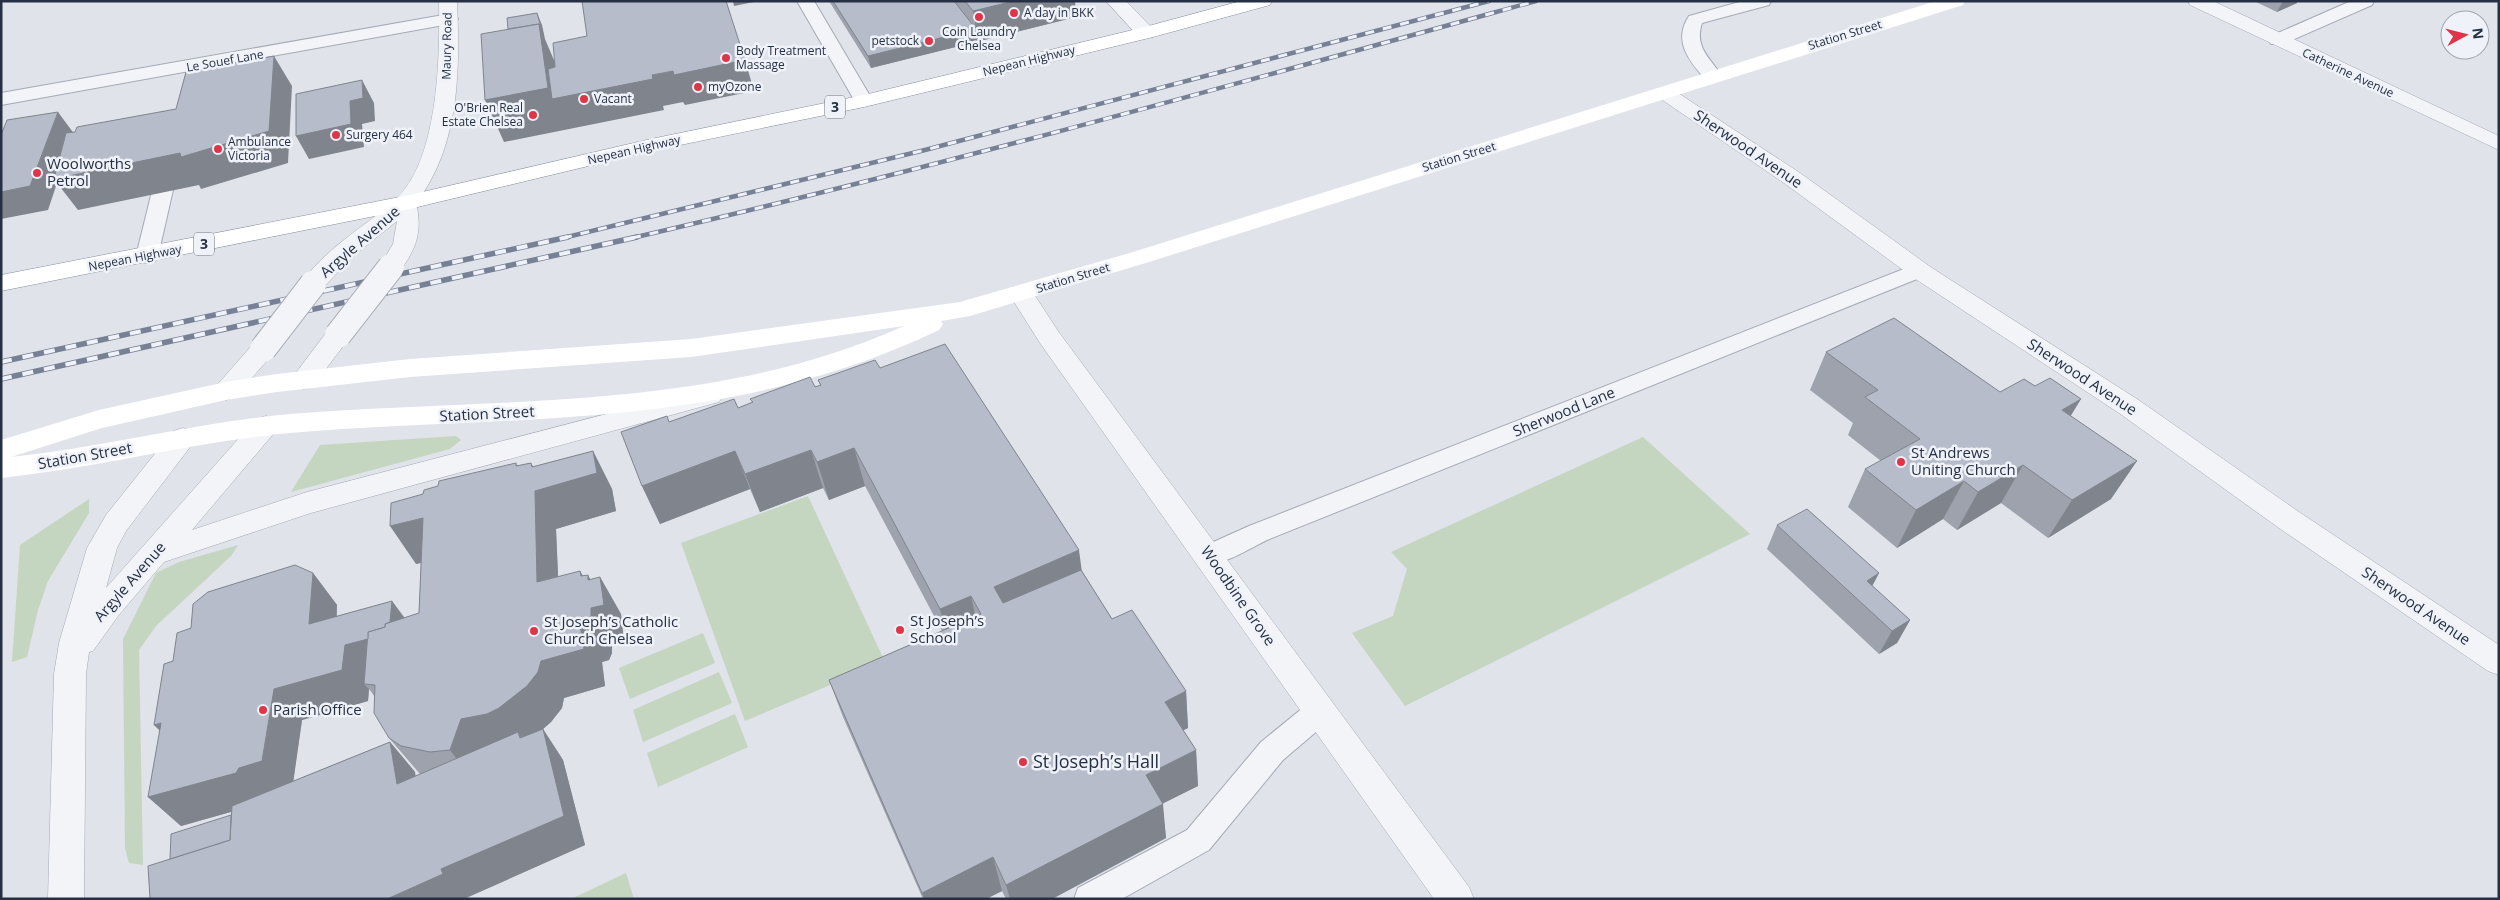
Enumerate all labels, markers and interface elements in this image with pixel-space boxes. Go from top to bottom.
place label: A day in BKK [1024,4,1094,21]
marker: A day in BKK [1008,7,1020,19]
north arrow [2440,10,2490,60]
marker: Coin Laundry Chelsea [973,11,985,23]
street label: Maury Road [437,12,456,80]
street label: Station Street [1806,15,1884,54]
place label: Coin Laundry Chelsea [942,23,1017,54]
text: N [2468,27,2489,40]
place label: petstock [871,32,920,49]
marker: petstock [923,35,935,47]
street label: Nepean Highway [981,41,1078,80]
place label: Body Treatment Massage [736,42,826,73]
street label: Catherine Avenue [2300,44,2397,101]
street label: Le Souef Lane [185,45,265,76]
marker: Body Treatment Massage [720,52,732,64]
place label: myOzone [708,78,762,95]
marker: myOzone [692,81,704,93]
place label: Vacant [594,90,632,107]
marker: Vacant [578,93,590,105]
road number: 3 [825,95,845,118]
place label: O'Brien Real Estate Chelsea [442,99,523,130]
street label: Sherwood Avenue [1690,104,1807,192]
marker: O'Brien Real Estate Chelsea [527,109,539,121]
place label: Surgery 464 [346,126,413,143]
marker: Surgery 464 [330,129,342,141]
street label: Nepean Highway [586,130,683,168]
place label: Ambulance Victoria [228,133,291,164]
street label: Station Street [1420,137,1498,176]
marker: Ambulance Victoria [212,143,224,155]
place label: Woolworths Petrol [47,153,131,190]
marker: Woolworths Petrol [31,167,43,179]
street label: Argyle Avenue [315,201,403,281]
road number: 3 [194,232,214,255]
street label: Nepean Highway [87,240,184,275]
street label: Station Street [1034,258,1112,297]
street label: Sherwood Avenue [2024,333,2141,419]
street label: Sherwood Lane [1510,381,1618,441]
street label: Station Street [439,401,535,425]
street label: Station Street [36,437,133,473]
place label: St Andrews Uniting Church [1911,442,2016,479]
marker: St Andrews Uniting Church [1895,456,1907,468]
street label: Argyle Avenue [89,537,169,625]
street label: Woodbine Grove [1197,542,1281,649]
street label: Sherwood Avenue [2358,561,2475,649]
place label: St Joseph’s School [910,610,984,647]
place label: St Joseph’s Catholic Church Chelsea [544,611,678,648]
marker: St Joseph’s School [894,624,906,636]
marker: St Joseph’s Catholic Church Chelsea [528,625,540,637]
place label: Parish Office [273,699,362,719]
marker: Parish Office [257,704,269,716]
place label: St Joseph’s Hall [1033,749,1159,773]
marker: St Joseph’s Hall [1017,756,1029,768]

